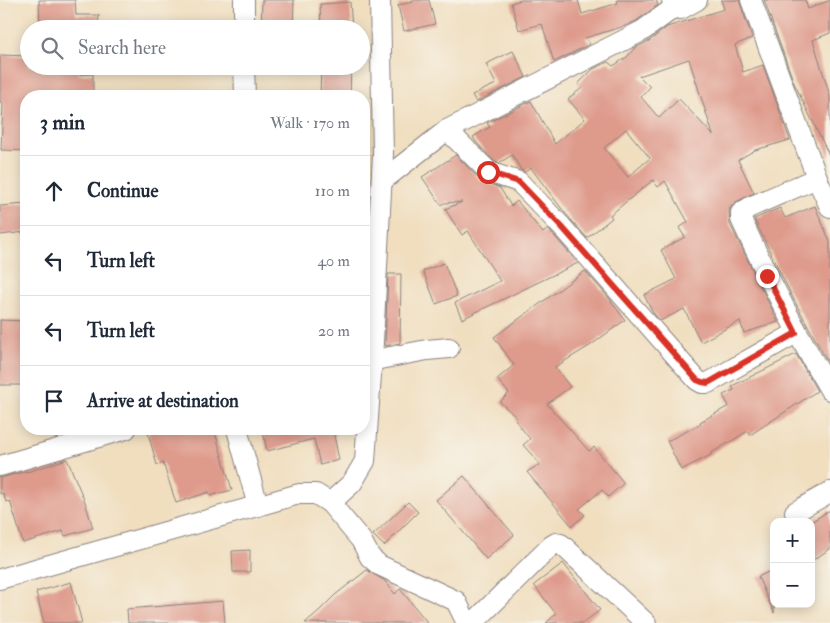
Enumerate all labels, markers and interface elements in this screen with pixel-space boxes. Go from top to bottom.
search box [20,20,370,75]
icon: search [38,34,66,62]
text: Search here [78,36,166,60]
text: 3 min [40,109,85,136]
text: Walk · 170 m [270,113,350,133]
route start [477,161,500,184]
icon: ahead [40,177,68,205]
text: Continue [87,179,158,203]
text: 110 m [315,181,350,201]
icon: left [40,247,68,275]
text: Turn left [87,249,155,273]
text: 40 m [317,251,350,271]
route end [756,265,779,288]
icon: left [40,317,68,345]
text: Turn left [87,319,155,343]
text: 20 m [318,321,350,341]
icon: arrive [40,387,68,415]
text: Arrive at destination [87,389,239,413]
map controls [770,518,815,608]
button: + [770,518,815,563]
button: − [770,563,815,608]

